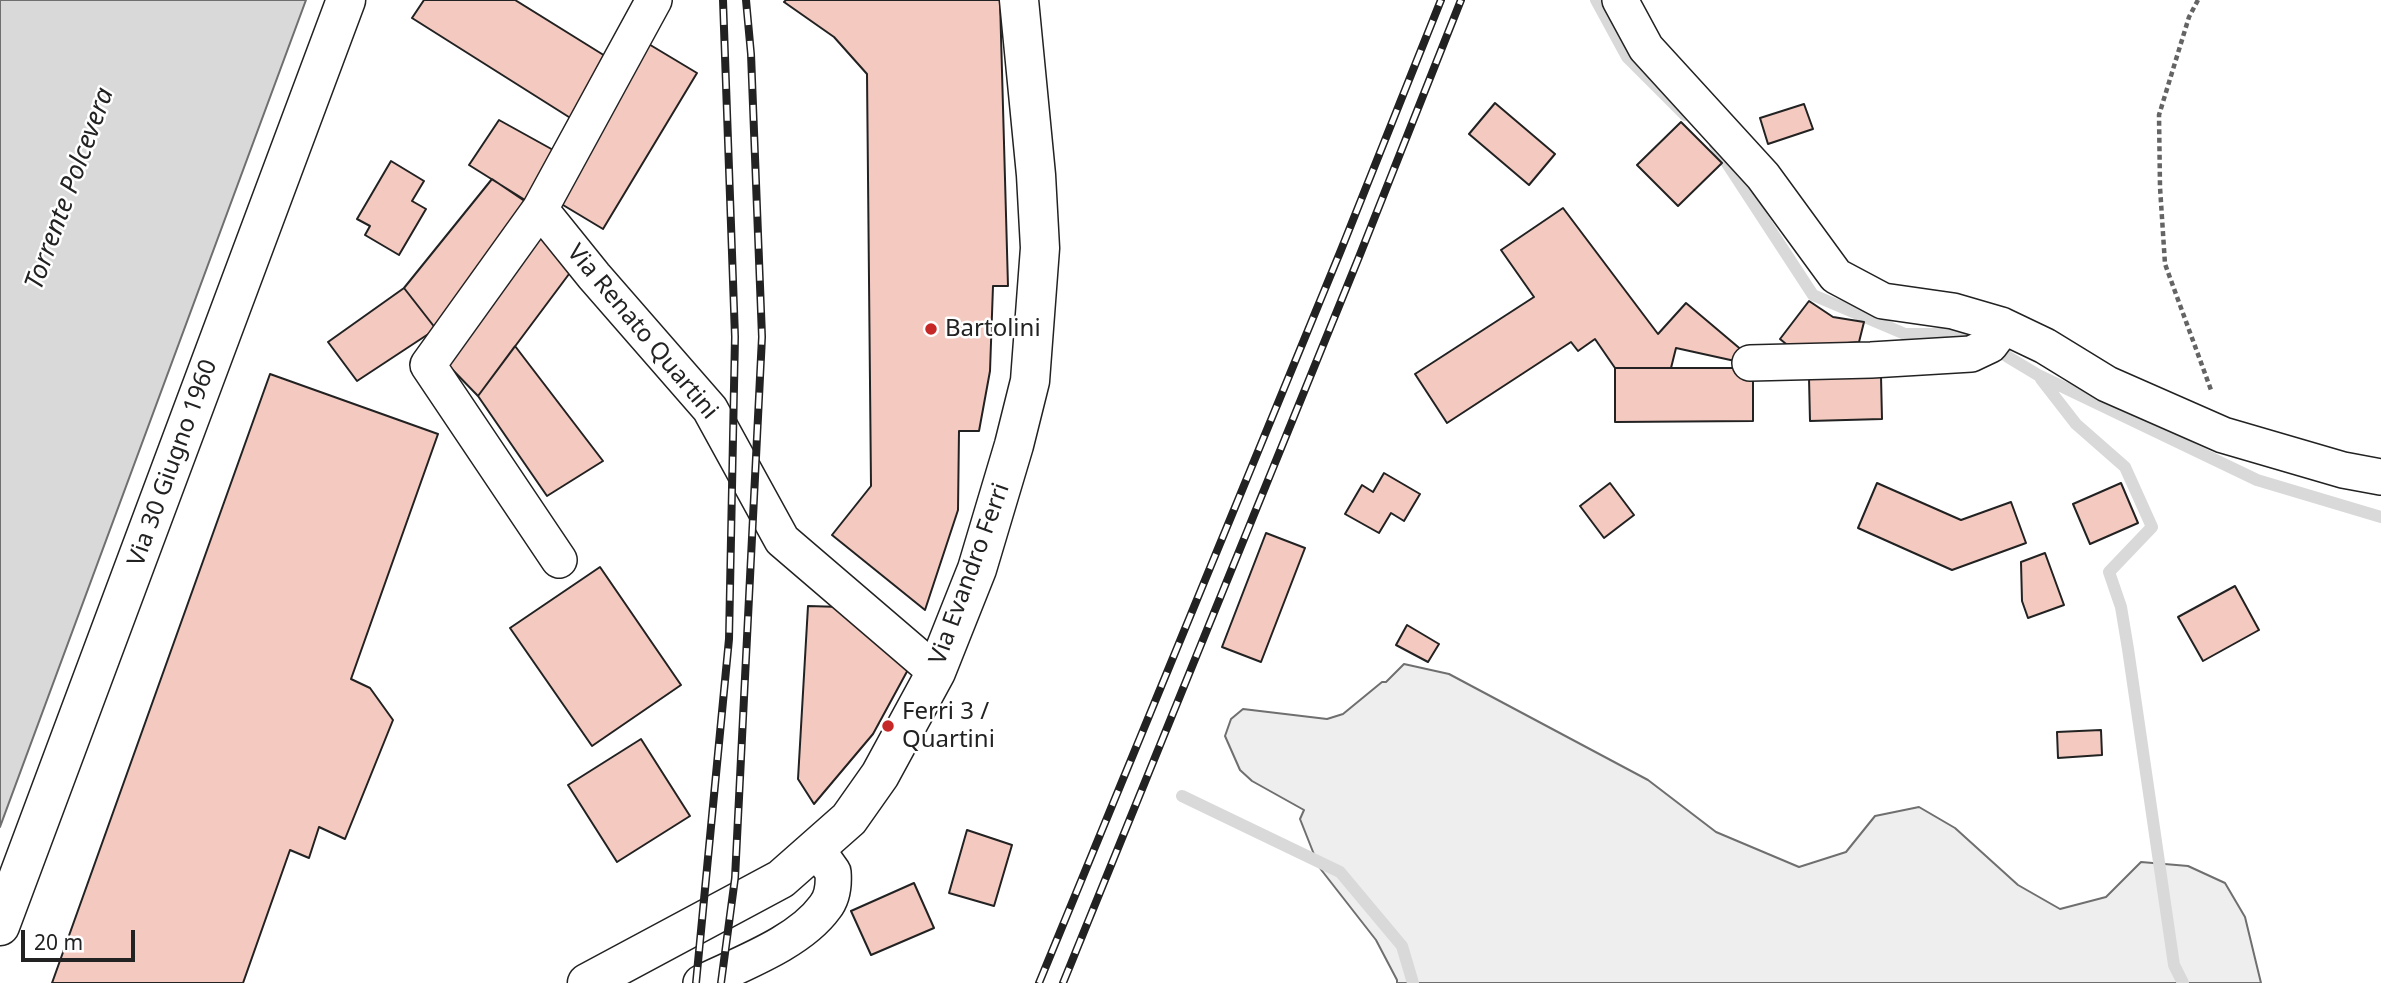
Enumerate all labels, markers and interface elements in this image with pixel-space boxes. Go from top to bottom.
water label: Torrente Polcevera [19,84,121,294]
street label: Via Renato Quartini [560,239,724,425]
place label: Bartolini [945,315,1041,343]
marker: Bartolini [923,321,939,337]
street label: Via 30 Giugno 1960 [122,356,224,570]
street label: Via Evandro Ferri [924,479,1016,669]
place label: Ferri 3 / Quartini [902,698,995,754]
marker: Ferri 3 / Quartini [880,718,896,734]
scale bar [24,916,138,960]
text: 20 m [34,928,83,956]

